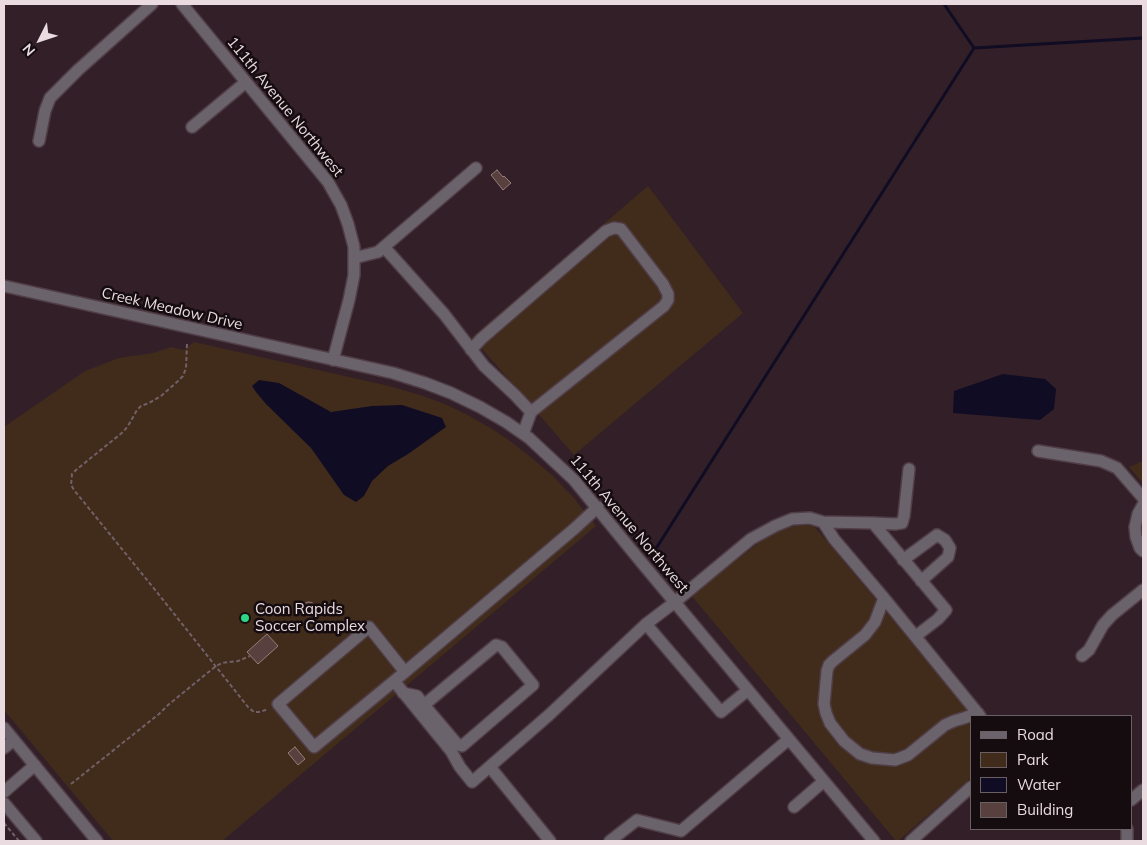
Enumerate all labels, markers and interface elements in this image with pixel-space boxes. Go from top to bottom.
north arrow [15,15,65,65]
street label: 111th Avenue Northwest [223,34,347,180]
text: N [18,40,39,60]
street label: Creek Meadow Drive [100,284,244,334]
street label: 111th Avenue Northwest [566,451,692,597]
place label: Coon Rapids Soccer Complex [255,600,365,635]
marker: Coon Rapids Soccer Complex [239,612,251,624]
legend [970,715,1132,830]
text: Road [1017,725,1054,744]
text: Park [1017,750,1049,769]
text: Water [1017,775,1061,794]
text: Building [1017,800,1073,819]

